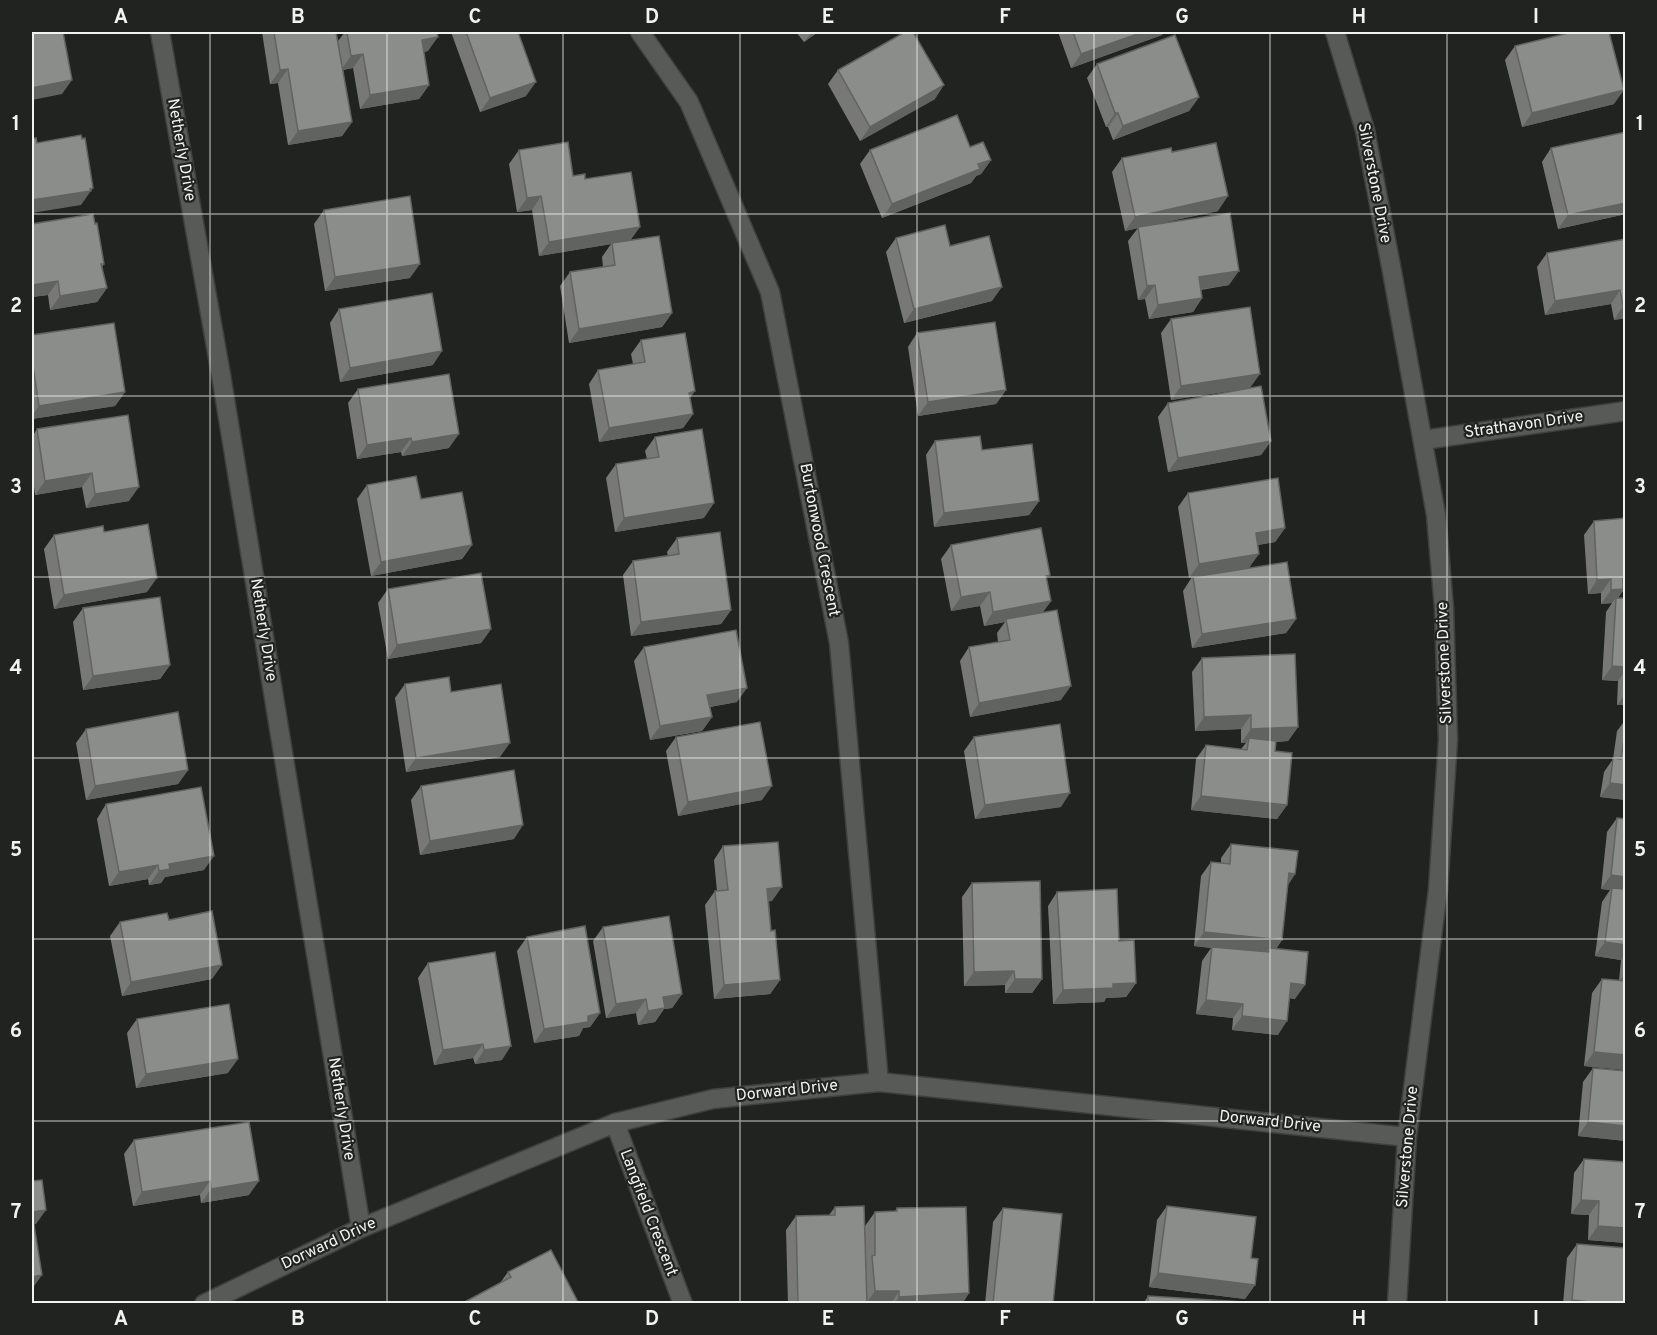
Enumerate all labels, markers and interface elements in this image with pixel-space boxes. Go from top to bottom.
text: A [114,5,128,31]
text: B [291,5,305,31]
text: C [469,5,481,31]
text: D [645,5,659,31]
text: E [822,5,834,31]
text: F [999,5,1011,31]
text: G [1175,5,1189,31]
text: H [1352,5,1366,31]
text: I [1533,5,1539,31]
street label: Netherly Drive [162,97,200,203]
text: 1 [12,112,20,138]
text: 1 [1636,112,1644,138]
street label: Silverstone Drive [1353,121,1395,245]
text: 2 [10,294,22,320]
text: 2 [1634,294,1646,320]
street label: Strathavon Drive [1463,407,1585,443]
street label: Burtonwood Crescent [794,462,844,618]
text: 3 [10,475,22,501]
text: 3 [1634,475,1646,501]
street label: Netherly Drive [245,577,281,683]
street label: Silverstone Drive [1433,601,1457,725]
text: 4 [10,656,22,682]
text: 4 [1634,656,1646,682]
text: 5 [10,838,22,864]
text: 5 [1634,838,1646,864]
text: 6 [10,1019,22,1045]
text: 6 [1634,1019,1646,1045]
street label: Netherly Drive [323,1056,359,1162]
street label: Dorward Drive [735,1076,839,1106]
street label: Silverstone Drive [1393,1085,1423,1209]
street label: Dorward Drive [1218,1107,1322,1137]
street label: Langfield Crescent [615,1147,681,1279]
text: 7 [11,1200,21,1226]
text: 7 [1635,1200,1645,1226]
street label: Dorward Drive [278,1213,380,1275]
text: A [114,1307,128,1333]
text: B [291,1307,305,1333]
text: C [469,1307,481,1333]
text: D [645,1307,659,1333]
text: E [822,1307,834,1333]
text: F [999,1307,1011,1333]
text: G [1175,1307,1189,1333]
text: H [1352,1307,1366,1333]
text: I [1533,1307,1539,1333]

